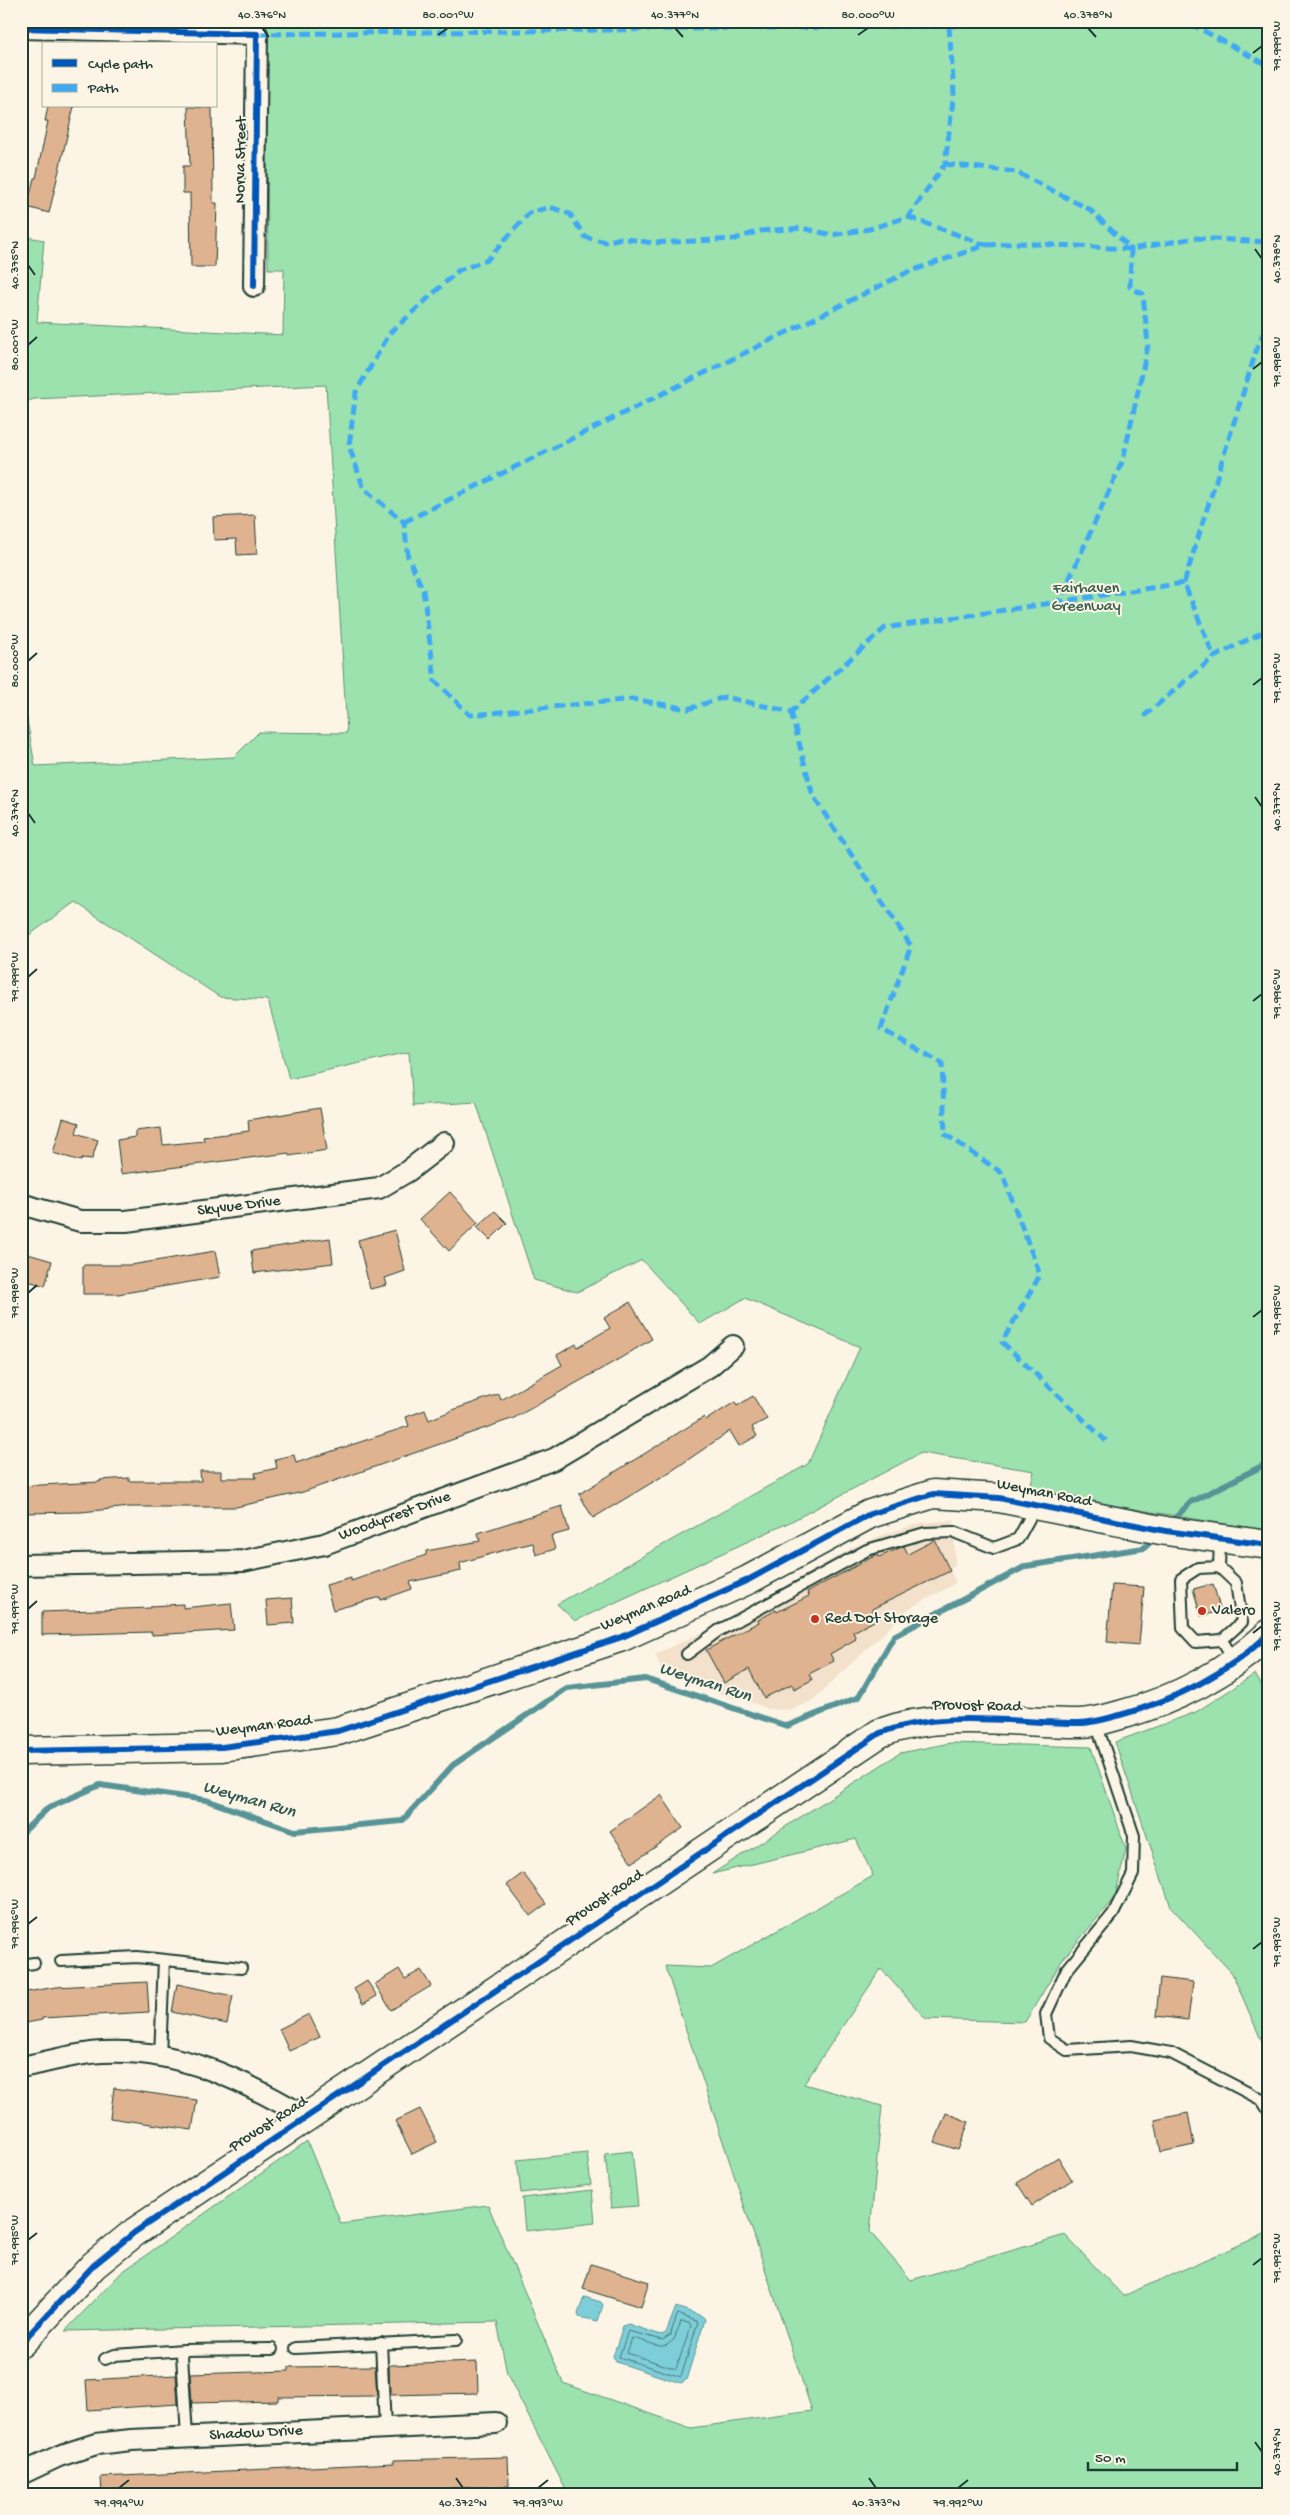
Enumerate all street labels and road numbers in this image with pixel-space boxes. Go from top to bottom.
street label: Norva Street [232,115,252,204]
street label: Skyvue Drive [196,1192,283,1222]
street label: Weyman Road [995,1475,1095,1513]
street label: Woodycrest Drive [336,1488,454,1546]
street label: Weyman Road [598,1581,696,1637]
street label: Provost Road [931,1697,1023,1717]
street label: Weyman Road [215,1712,315,1742]
street label: Provost Road [562,1865,649,1932]
street label: Provost Road [226,2092,313,2158]
street label: Shadow Drive [209,2422,304,2446]

